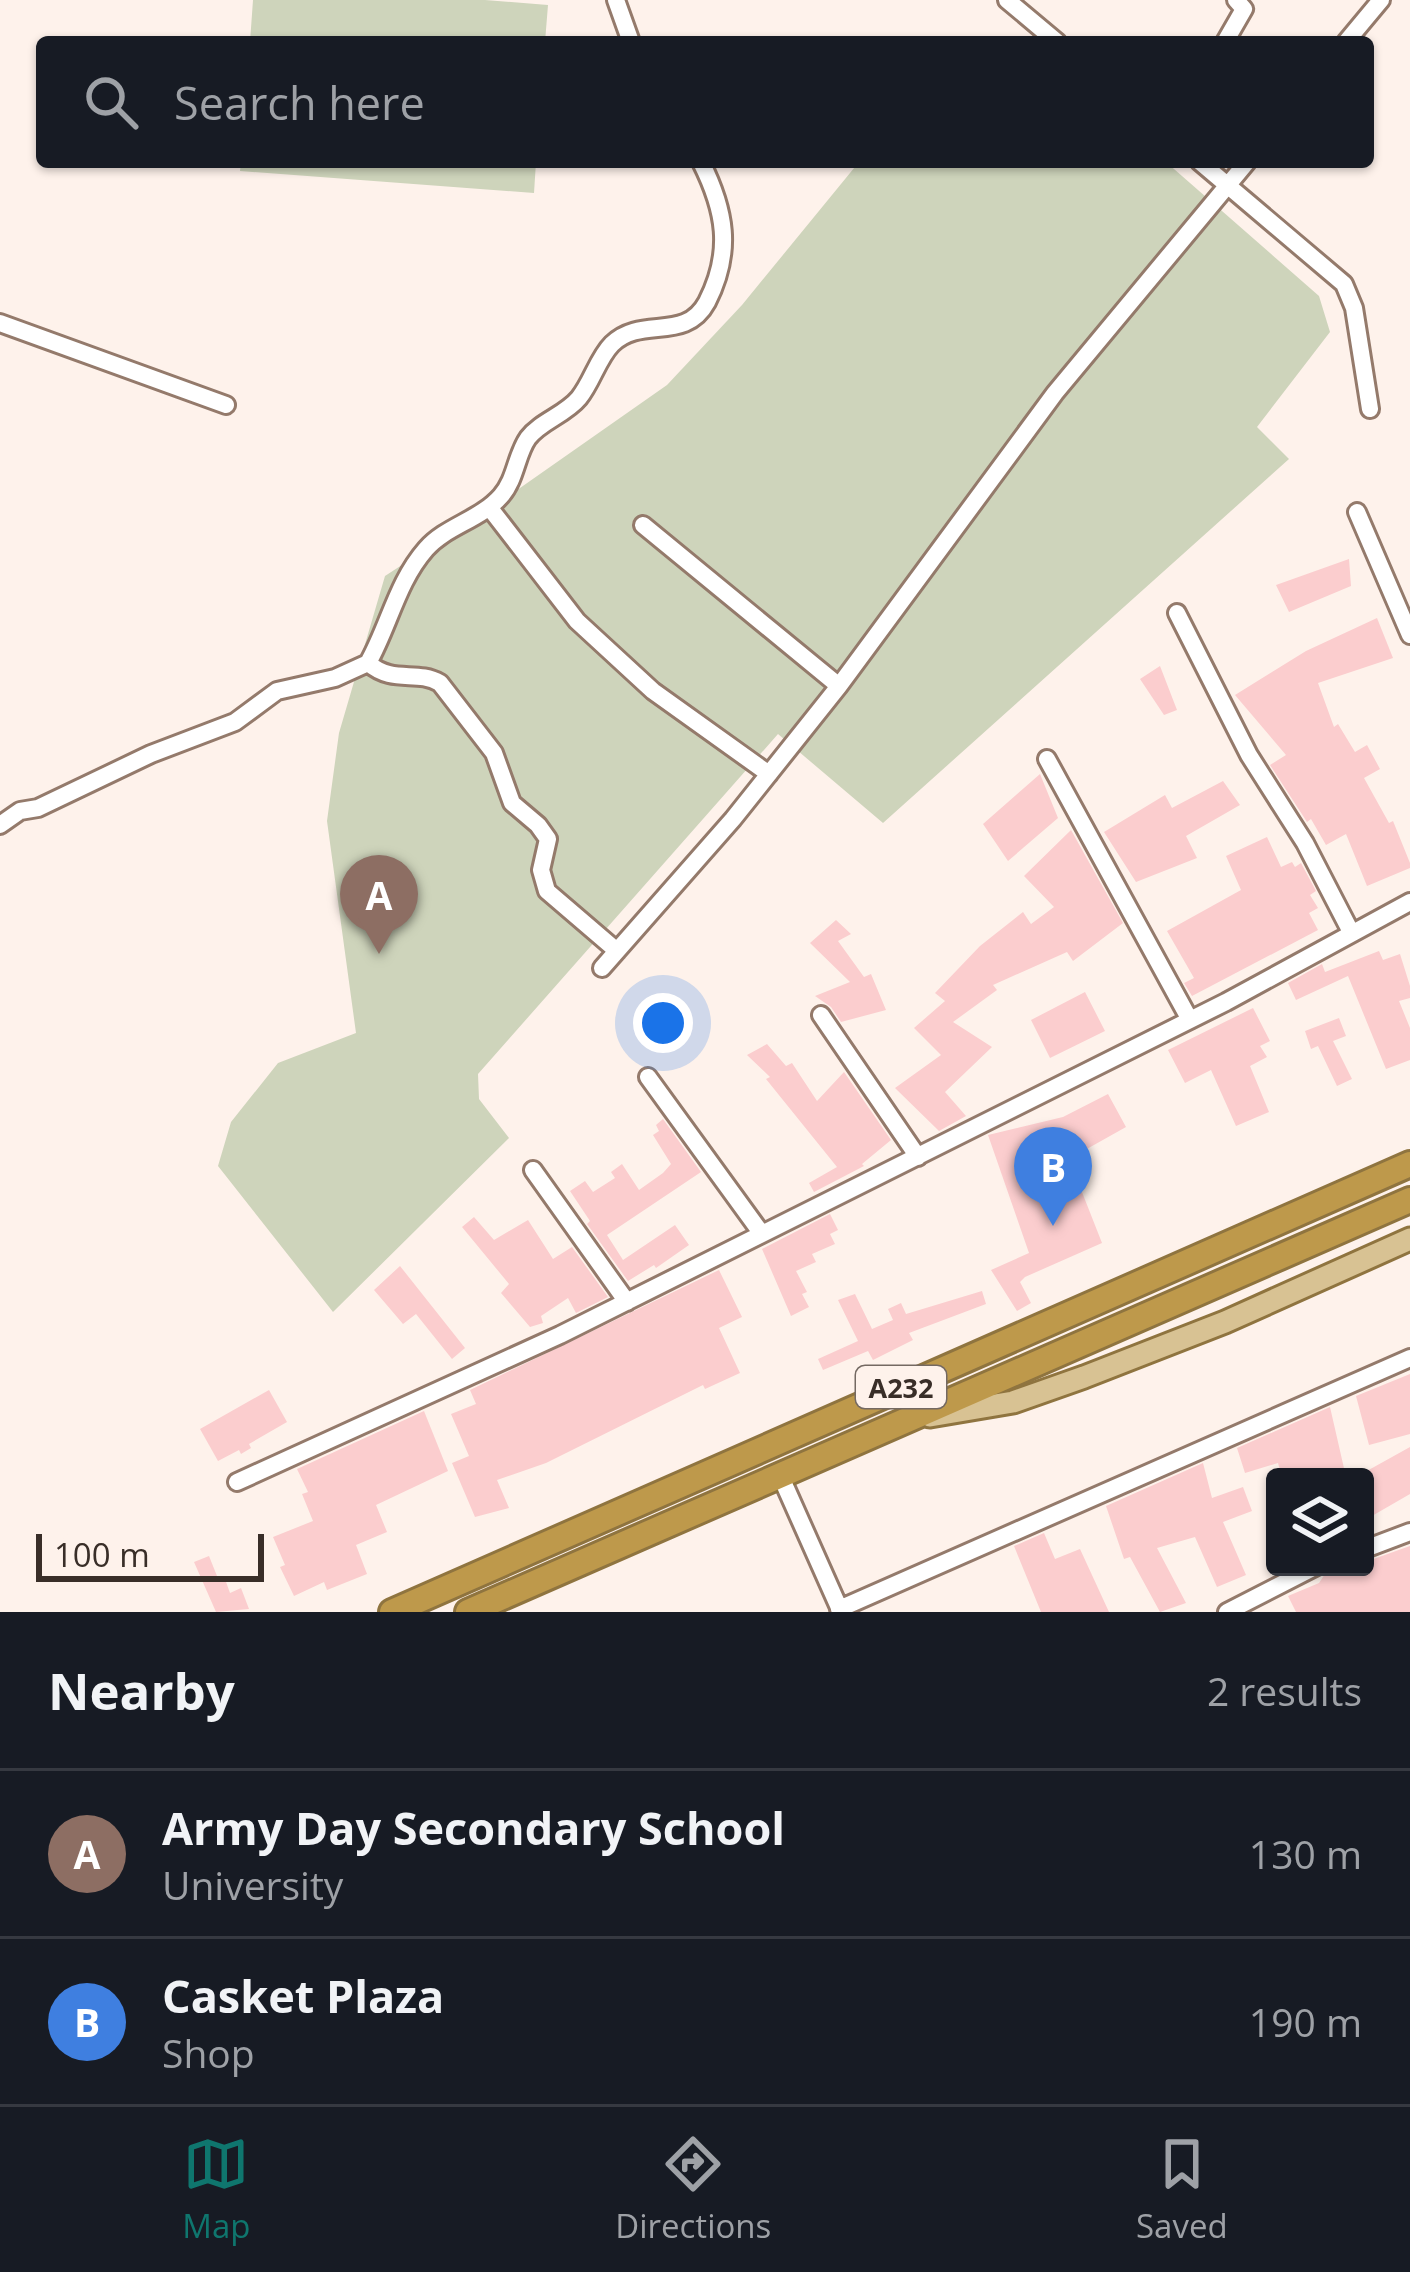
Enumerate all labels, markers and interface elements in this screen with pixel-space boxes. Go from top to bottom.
search box [36,36,1374,168]
icon: search [78,69,144,135]
text: Search here [174,72,425,133]
pin: A [340,855,418,954]
your location [633,993,693,1053]
pin: B [1014,1127,1092,1226]
road number: A232 [856,1366,946,1408]
map controls [1266,1468,1374,1576]
button: layers [1266,1468,1374,1576]
scale bar [36,1528,264,1581]
text: 100 m [54,1532,150,1577]
text: Nearby [48,1655,235,1725]
text: 2 results [1207,1664,1362,1717]
text: Army Day Secondary School [162,1797,785,1858]
text: A [74,1827,100,1880]
text: 130 m [1249,1827,1362,1880]
text: University [162,1858,343,1911]
text: Casket Plaza [162,1965,444,2026]
text: B [74,1995,100,2048]
text: 190 m [1249,1995,1362,2048]
text: Shop [162,2026,255,2079]
tab: Map [182,2131,251,2248]
tab: Directions [615,2131,771,2248]
tab: Saved [1136,2131,1228,2248]

